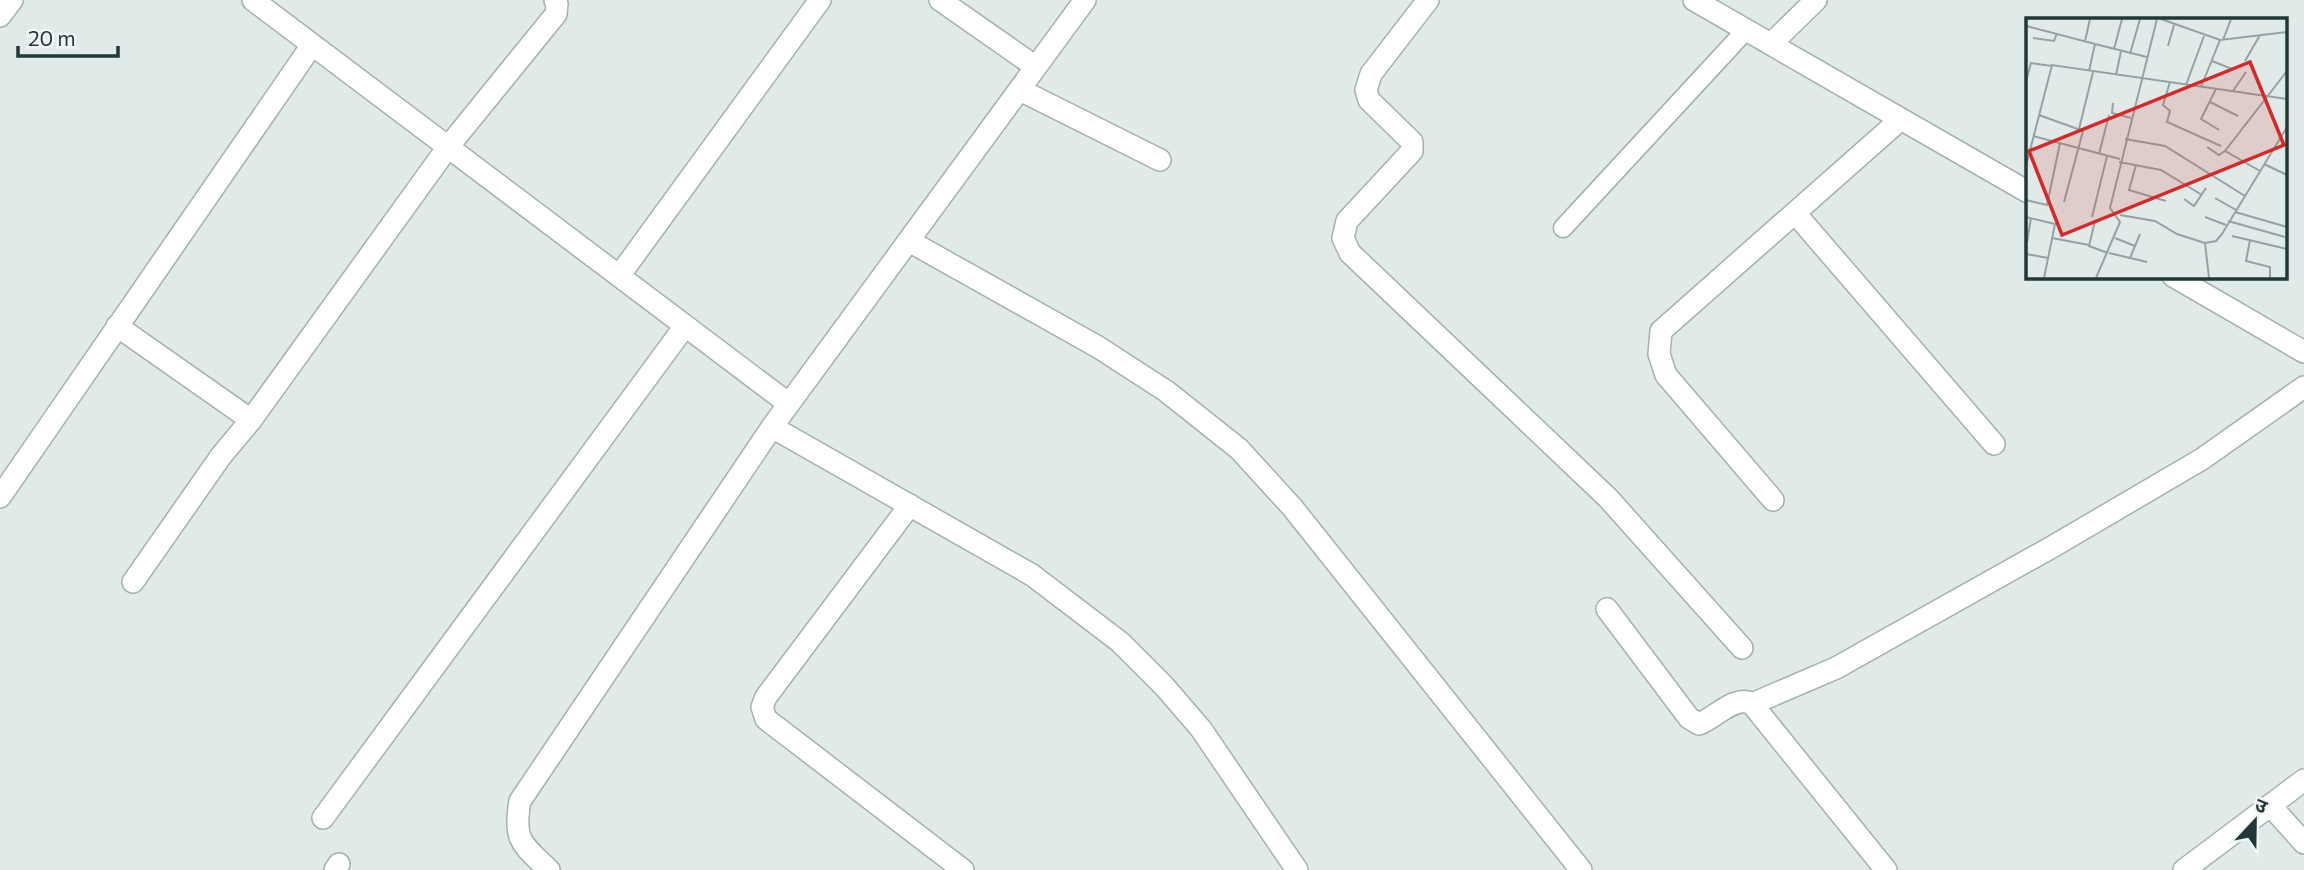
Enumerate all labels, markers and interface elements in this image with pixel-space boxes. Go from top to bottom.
scale bar [18,14,117,58]
inset map [2026,18,2286,278]
text: 20 m [28,25,76,50]
north arrow [2220,786,2290,856]
text: उ [2252,792,2272,818]

